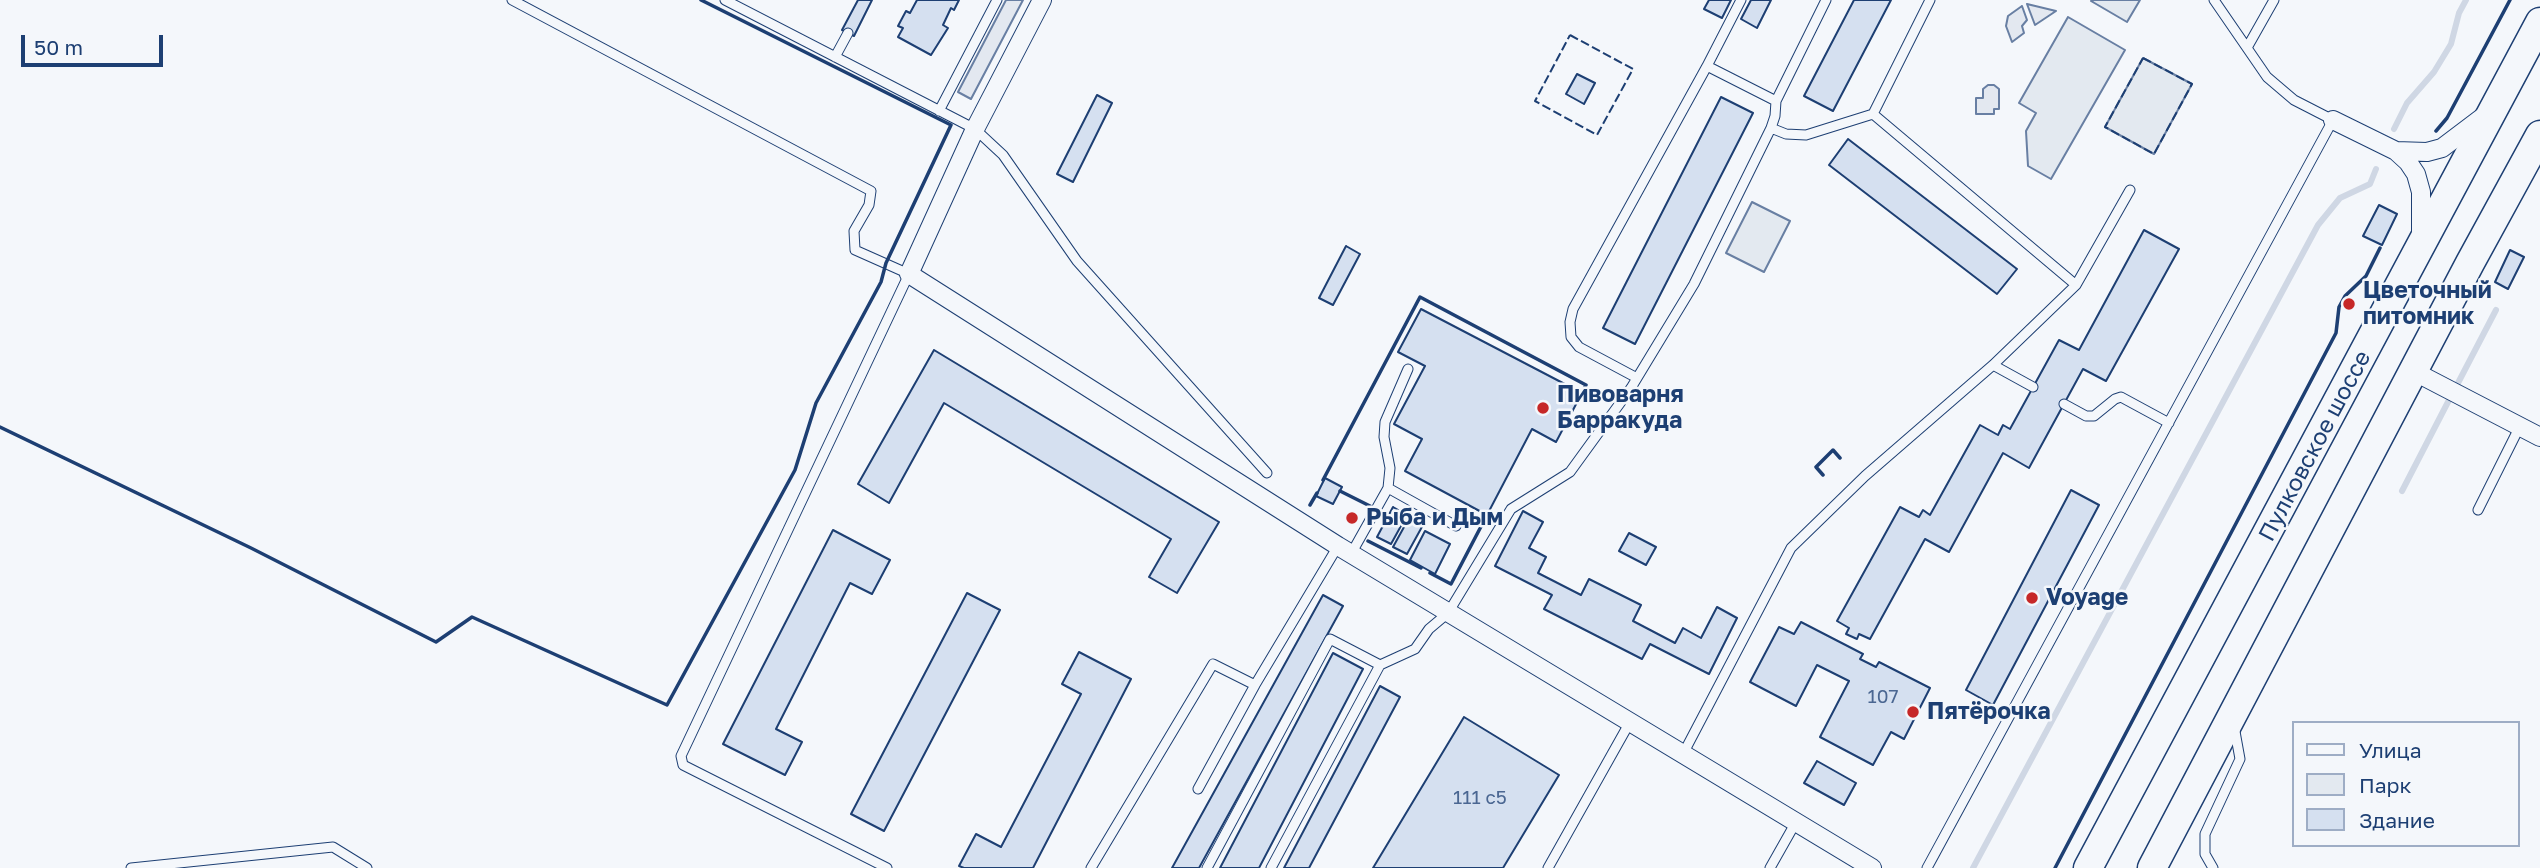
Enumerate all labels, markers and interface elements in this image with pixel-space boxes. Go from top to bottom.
scale bar [24,21,166,65]
text: 50 m [34,34,83,60]
place label: Цветочный питомник [2363,277,2492,331]
marker: Цветочный питомник [2341,296,2357,312]
street label: Пулковское шоссе [2253,346,2377,546]
place label: Пивоварня Барракуда [1557,381,1684,435]
marker: Пивоварня Барракуда [1535,400,1551,416]
place label: Рыба и Дым [1366,504,1503,532]
marker: Рыба и Дым [1344,510,1360,526]
place label: Voyage [2046,584,2128,612]
marker: Voyage [2024,590,2040,606]
house number: 107 [1867,686,1899,708]
place label: Пятёрочка [1927,698,2051,726]
marker: Пятёрочка [1905,704,1921,720]
legend [2292,721,2519,847]
text: Улица [2359,737,2422,763]
text: Парк [2359,772,2412,798]
house number: 111 с5 [1453,787,1507,809]
text: Здание [2359,807,2435,833]

